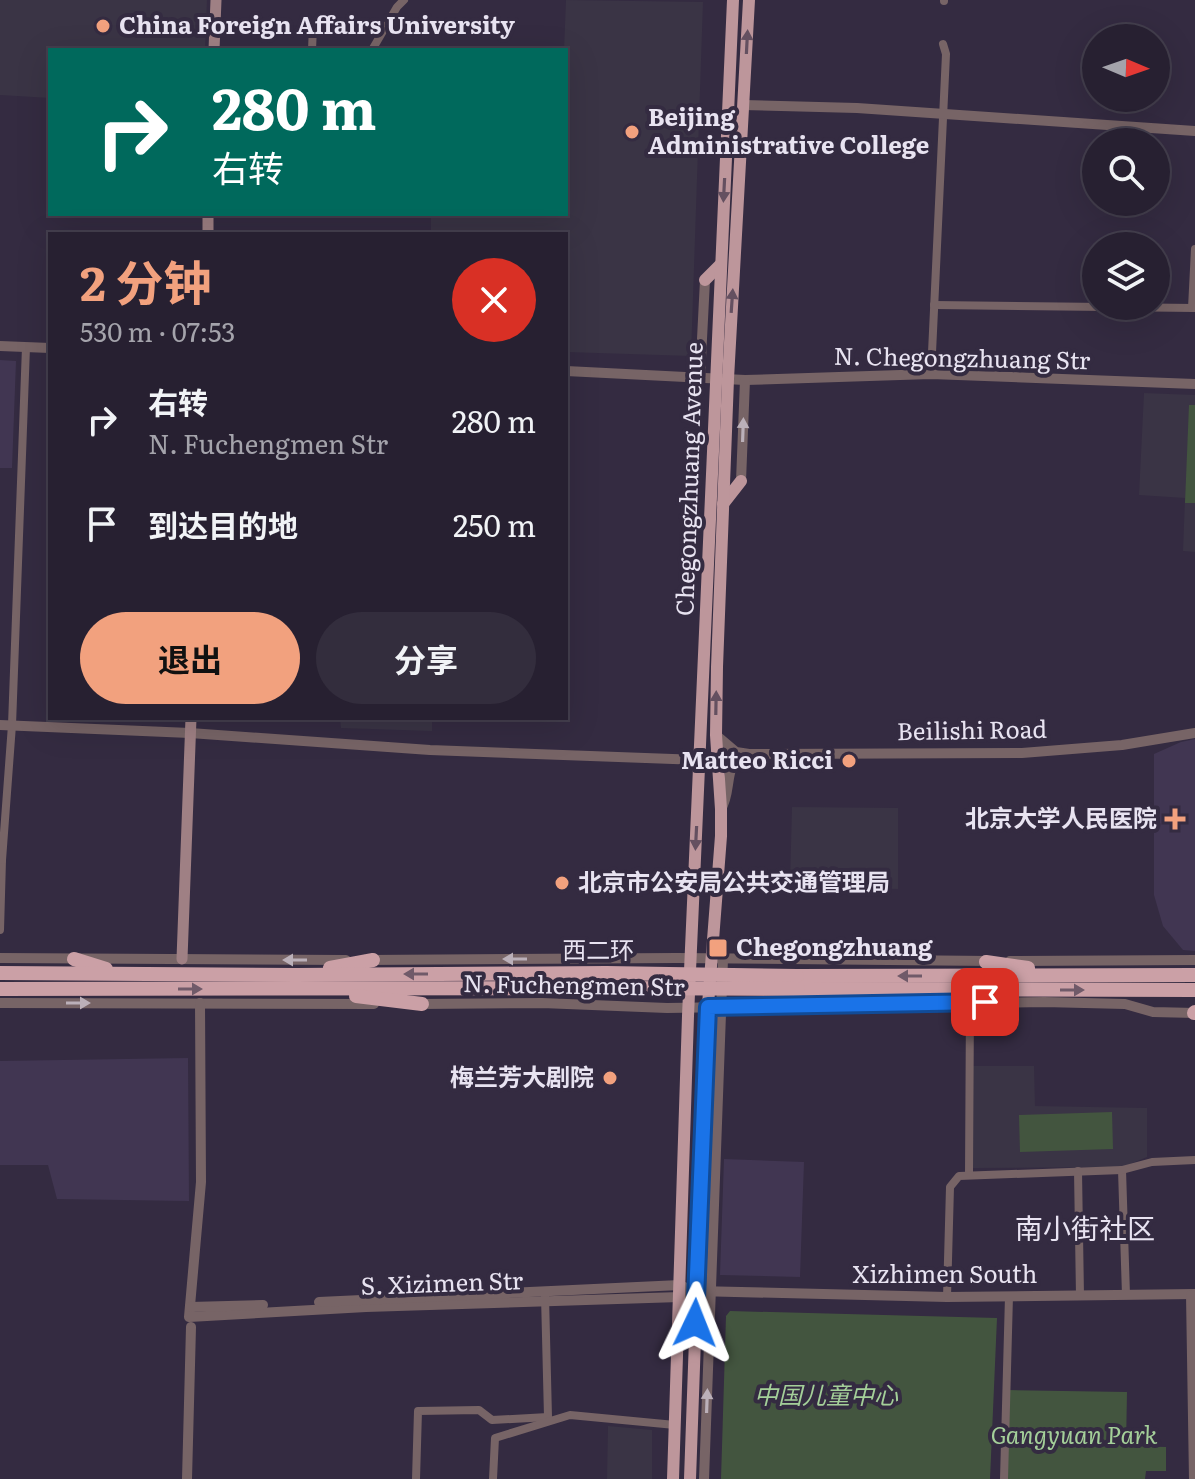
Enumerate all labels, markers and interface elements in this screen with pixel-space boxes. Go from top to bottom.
place label: China Foreign Affairs University [119,6,515,41]
marker: China Foreign Affairs University [94,17,112,35]
north arrow [1082,24,1170,112]
map controls [1082,24,1170,320]
one-way arrow [741,29,754,54]
text: 280 m [212,64,377,147]
icon: right [80,80,184,184]
place label: Beijing Administrative College [648,98,929,161]
marker: Beijing Administrative College [623,123,641,141]
button: search [1082,128,1170,216]
text: 右转 [212,140,284,193]
one-way arrow [718,178,731,203]
button: layers [1082,232,1170,320]
text: 2 分钟 [80,245,211,316]
button: close [452,258,536,342]
one-way arrow [726,288,739,313]
text: 530 m · 07:53 [80,311,235,350]
street label: N. Chegongzhuang Str [833,337,1091,376]
street label: Chegongzhuang Avenue [665,341,710,616]
text: 右转 [148,379,208,423]
icon: right [80,398,124,442]
text: 280 m [452,398,536,442]
one-way arrow [736,417,749,442]
text: N. Fuchengmen Str [148,423,388,462]
icon: arrive [80,502,124,546]
text: 到达目的地 [148,502,298,546]
text: 250 m [453,502,536,546]
button: 退出 [80,612,300,704]
button: 分享 [316,612,536,704]
one-way arrow [710,690,722,715]
street label: Beilishi Road [897,710,1048,747]
place label: Matteo Ricci [681,741,833,776]
marker: Matteo Ricci [840,752,858,770]
place label: 北京大学人民医院 [965,799,1157,834]
marker: 北京大学人民医院 [1164,808,1186,830]
one-way arrow [689,826,702,851]
place label: 北京市公安局公共交通管理局 [578,863,890,898]
marker: 北京市公安局公共交通管理局 [553,874,571,892]
place label: Chegongzhuang [736,928,933,963]
street label: 西二环 [562,931,634,966]
marker: Chegongzhuang [707,937,729,959]
one-way arrow [282,953,307,966]
one-way arrow [502,953,527,965]
street label: N. Fuchengmen Str [463,964,686,1003]
one-way arrow [403,968,428,980]
pin [951,968,1019,1036]
one-way arrow [897,969,922,982]
icon: arrive [963,980,1007,1024]
one-way arrow [178,983,203,995]
one-way arrow [1060,984,1085,996]
one-way arrow [66,997,91,1009]
place label: 梅兰芳大剧院 [450,1058,594,1093]
marker: 梅兰芳大剧院 [601,1069,619,1087]
district label: 南小街社区 [1015,1206,1155,1248]
street label: Xizhimen South [853,1255,1038,1290]
street label: S. Xizimen Str [360,1261,524,1302]
position arrow [653,1281,737,1365]
park label: 中国儿童中心 [754,1376,899,1411]
one-way arrow [700,1388,713,1413]
park label: Gangyuan Park [990,1416,1158,1451]

